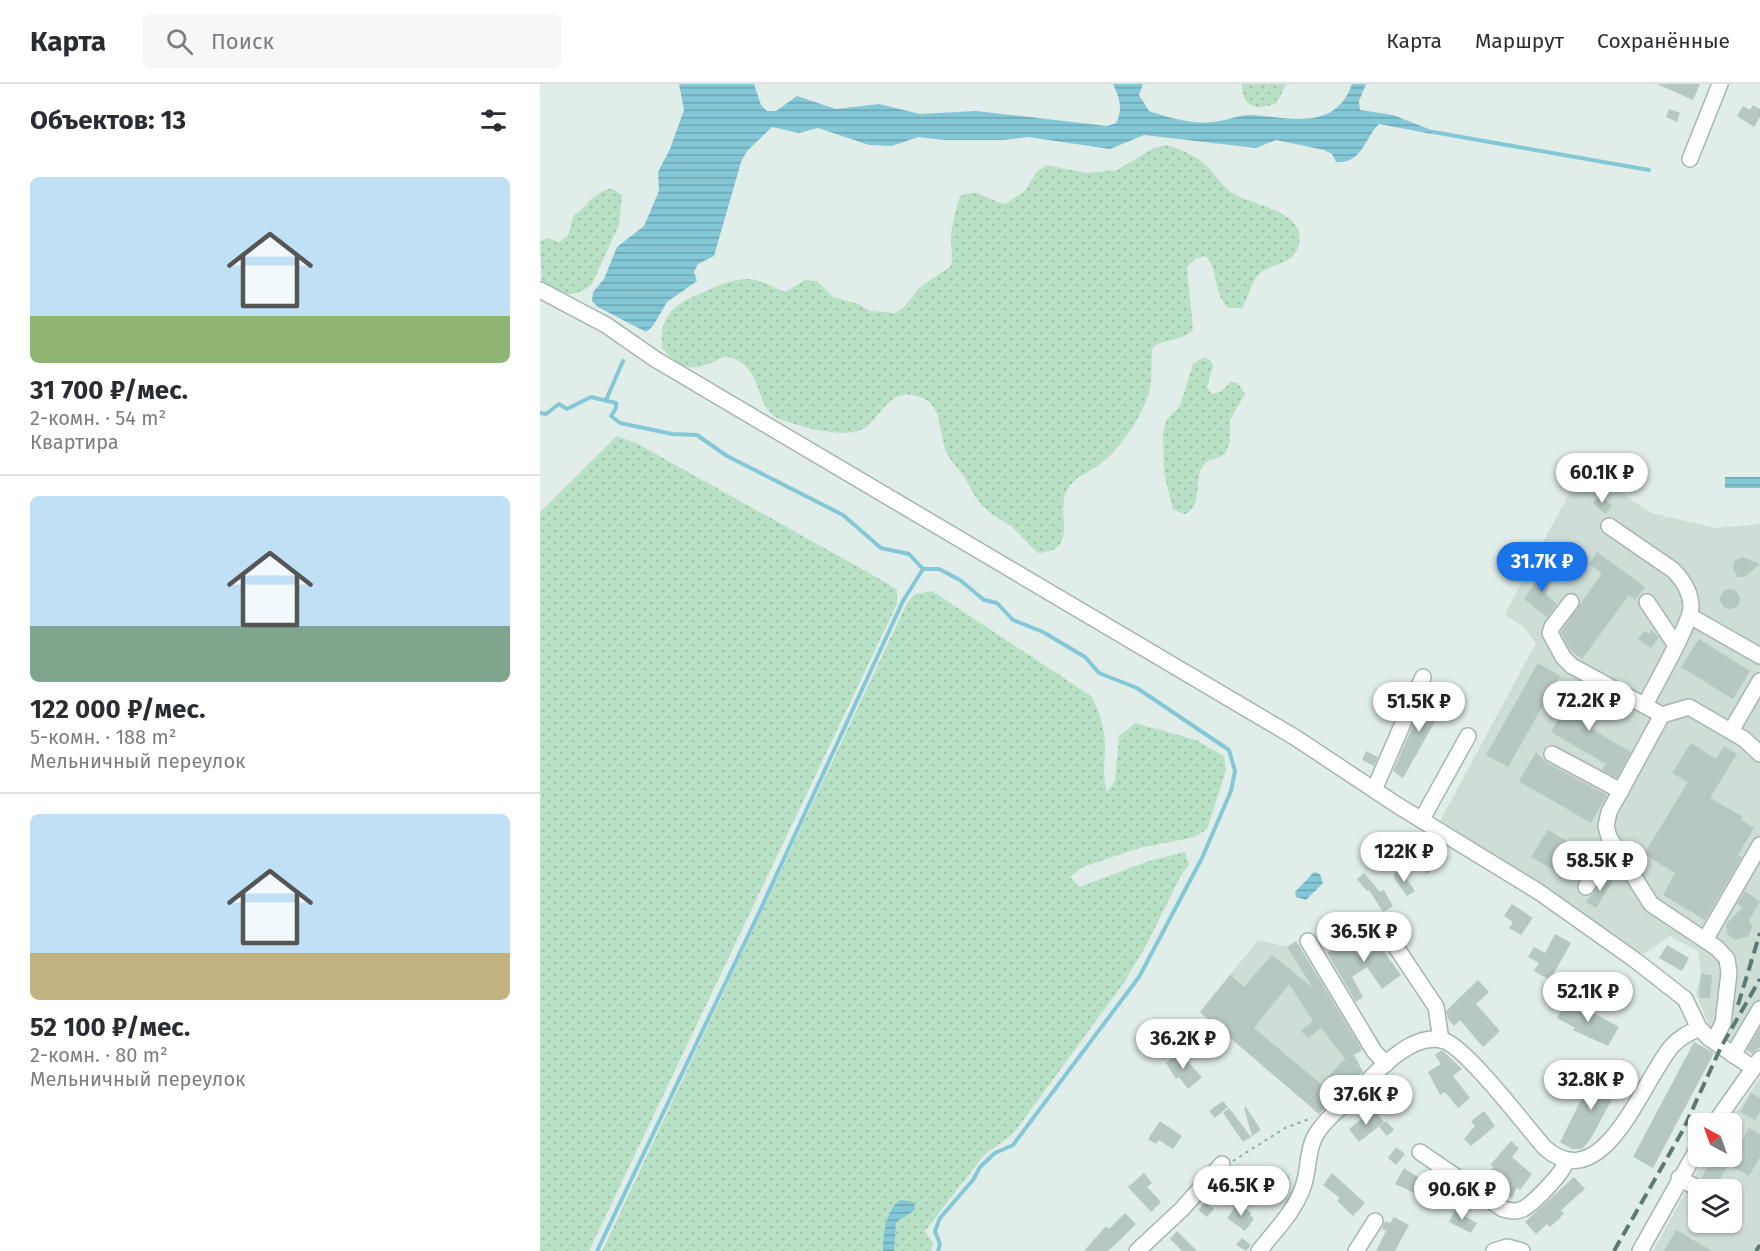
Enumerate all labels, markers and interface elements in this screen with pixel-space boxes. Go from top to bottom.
search box [142,14,562,68]
text: Карта [30,25,106,58]
icon: search [163,25,196,58]
text: Поиск [211,28,274,55]
text: Карта [1386,28,1442,54]
text: Маршрут [1475,28,1564,54]
text: Сохранённые [1597,28,1730,54]
icon: filters [477,104,510,137]
text: Объектов: 13 [30,105,186,136]
icon: home [216,216,324,324]
text: 31 700 ₽/мес. [30,375,188,406]
text: 2-комн. · 54 m² [30,406,166,430]
text: Квартира [30,430,119,454]
pin: 60.1K ₽ [1547,453,1657,504]
text: 60.1K ₽ [1570,460,1634,484]
icon: home [216,535,324,643]
pin: 31.7K ₽ [1487,542,1597,593]
text: 31.7K ₽ [1511,549,1573,573]
pin: 72.2K ₽ [1534,681,1644,732]
pin: 51.5K ₽ [1364,682,1474,733]
text: 72.2K ₽ [1557,688,1621,712]
text: 51.5K ₽ [1387,689,1451,713]
text: 122 000 ₽/мес. [30,694,205,725]
text: 5-комн. · 188 m² [30,725,176,749]
text: Мельничный переулок [30,749,245,773]
pin: 122K ₽ [1355,832,1453,883]
text: 122K ₽ [1374,839,1434,863]
pin: 58.5K ₽ [1545,841,1655,892]
text: 58.5K ₽ [1566,848,1634,872]
icon: home [216,853,324,961]
pin: 36.5K ₽ [1309,912,1419,963]
text: 36.5K ₽ [1331,919,1397,943]
pin: 52.1K ₽ [1533,972,1643,1023]
text: 52.1K ₽ [1557,979,1619,1003]
text: 52 100 ₽/мес. [30,1012,190,1043]
pin: 36.2K ₽ [1128,1019,1238,1070]
text: 36.2K ₽ [1150,1026,1216,1050]
text: 2-комн. · 80 m² [30,1043,168,1067]
pin: 32.8K ₽ [1536,1060,1646,1111]
text: Мельничный переулок [30,1067,245,1091]
text: 32.8K ₽ [1558,1067,1624,1091]
pin: 37.6K ₽ [1311,1075,1421,1126]
text: 37.6K ₽ [1334,1082,1398,1106]
north arrow [1688,1113,1742,1167]
map controls [1688,1113,1742,1233]
pin: 46.5K ₽ [1186,1166,1296,1217]
pin: 90.6K ₽ [1407,1170,1517,1221]
text: 46.5K ₽ [1207,1173,1275,1197]
text: 90.6K ₽ [1428,1177,1496,1201]
button: layers [1688,1179,1742,1233]

